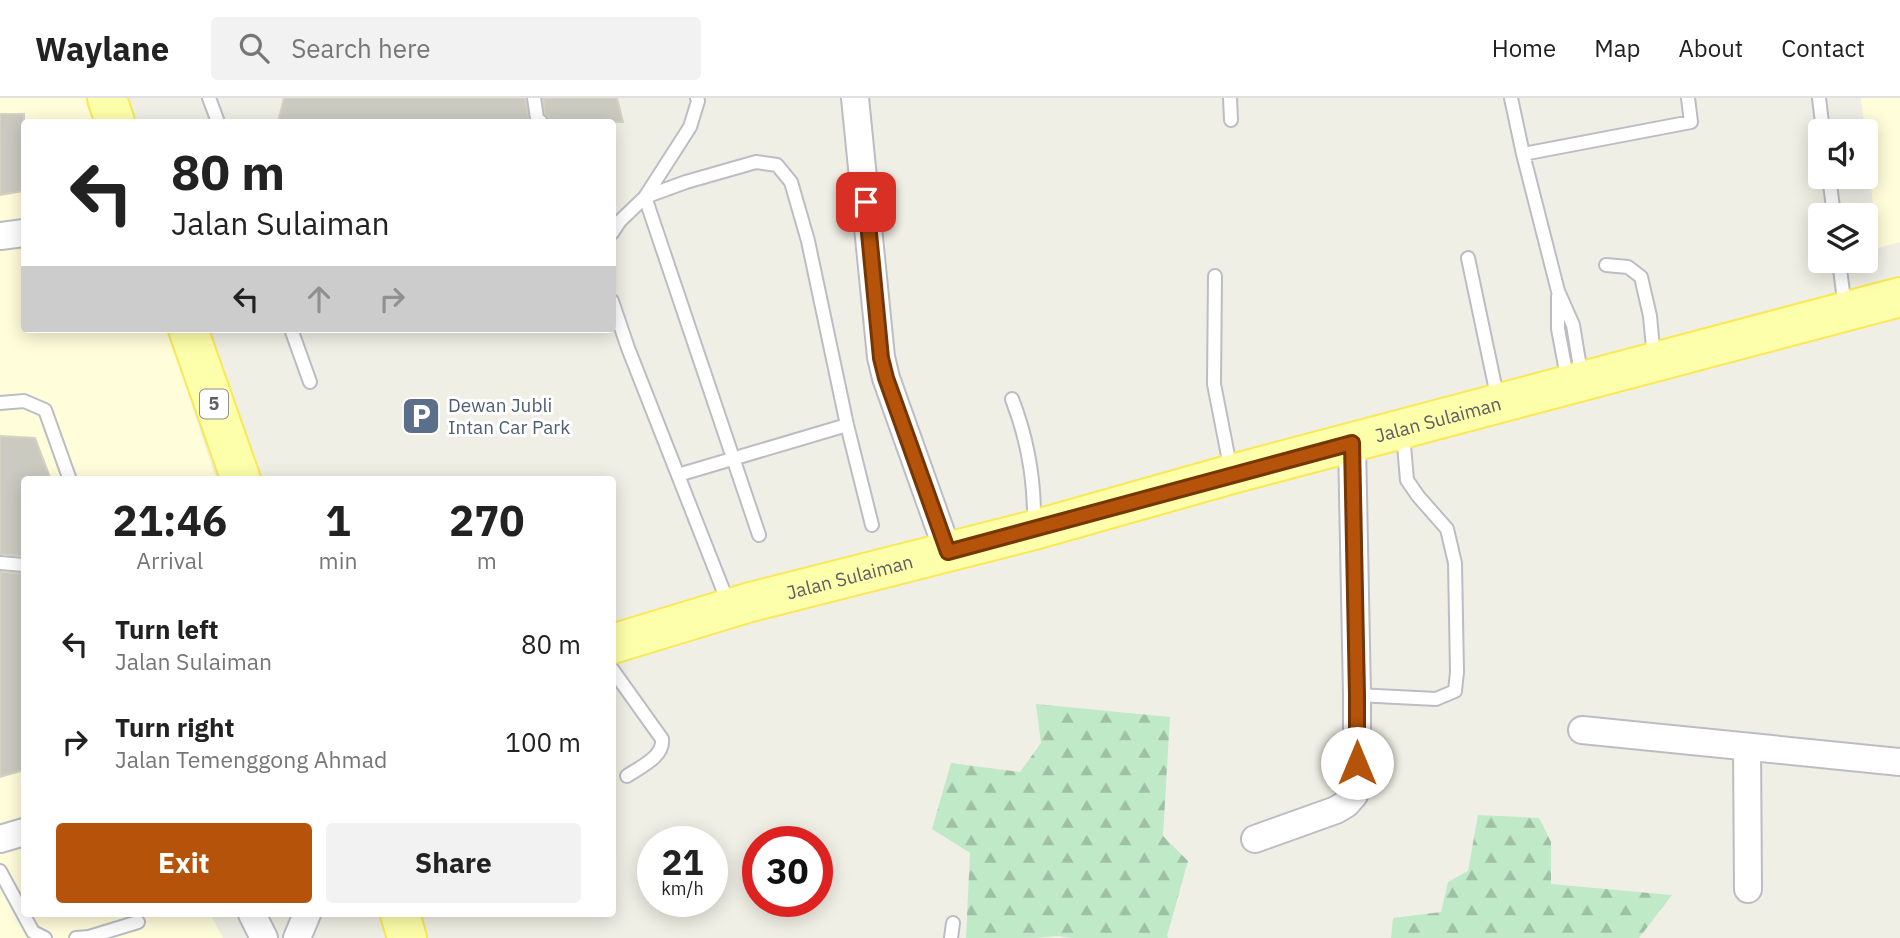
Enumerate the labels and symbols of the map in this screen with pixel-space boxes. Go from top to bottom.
pin [836,172,896,232]
road number: 5 [200,390,228,418]
street label: Jalan Sulaiman [1372,391,1504,448]
place label: Dewan Jubli Intan Car Park [448,393,570,439]
parking icon: Dewan Jubli Intan Car Park [400,395,442,437]
street label: Jalan Sulaiman [784,549,916,605]
position arrow [1320,726,1394,800]
speed limit sign: 30 [742,826,833,917]

